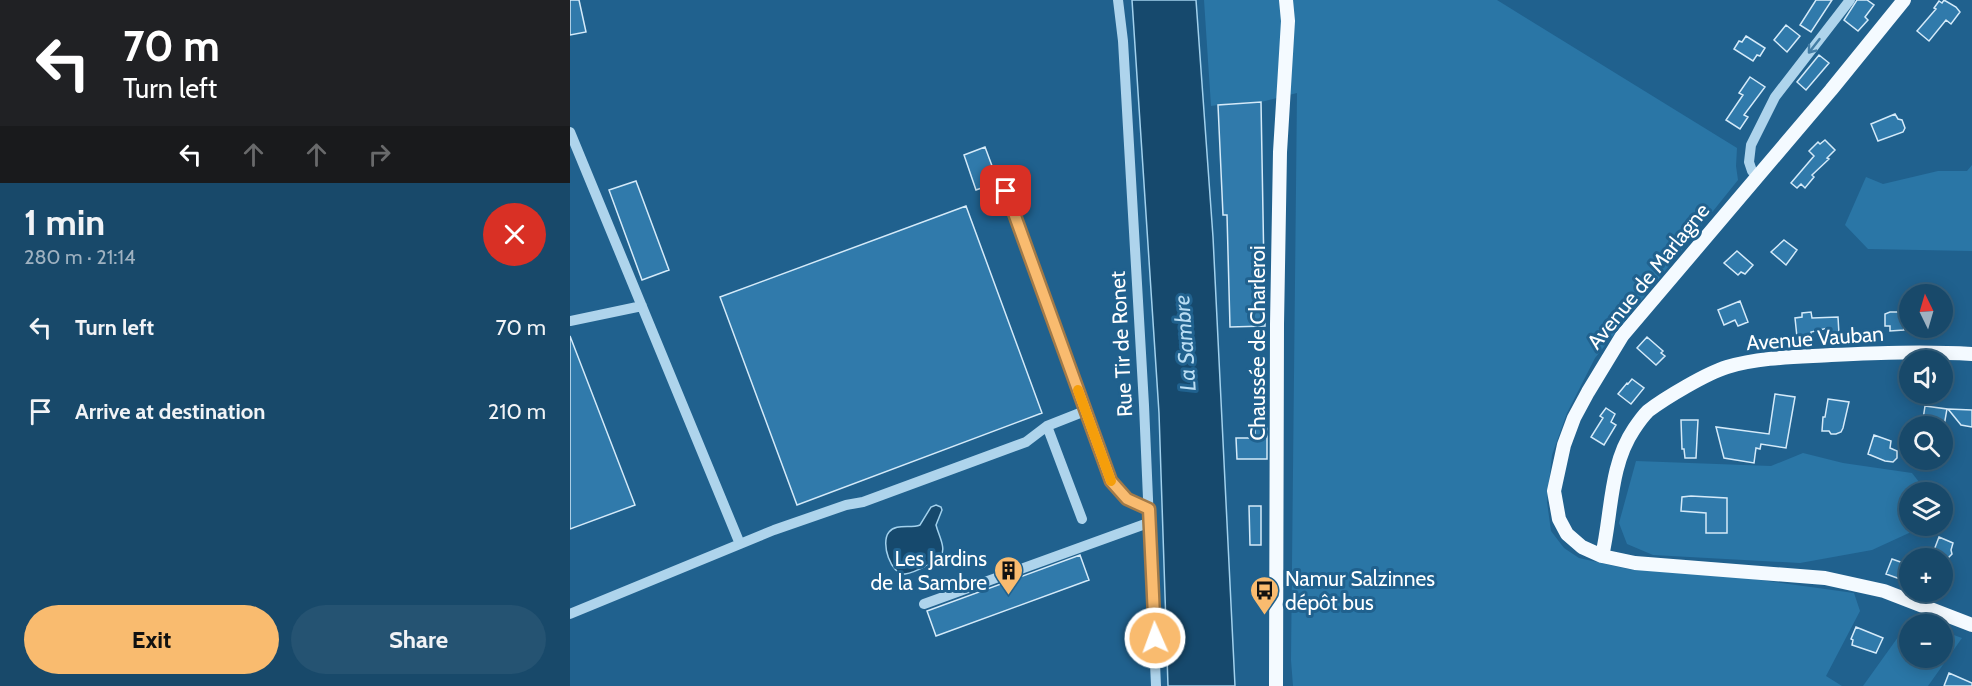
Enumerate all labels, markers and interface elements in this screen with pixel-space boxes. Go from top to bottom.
text: 70 m [123,20,220,72]
icon: left [24,24,102,102]
one-way arrow [1808,38,1821,54]
text: Turn left [123,72,217,105]
icon: left [174,138,207,171]
icon: ahead [237,138,270,171]
icon: ahead [300,138,333,171]
icon: right [363,138,396,171]
pin [980,165,1031,216]
icon: arrive [989,174,1022,207]
street label: Avenue de Marlagne [1582,198,1715,354]
text: 1 min [24,200,105,244]
button: close [483,203,546,266]
text: 280 m · 21:14 [24,245,136,269]
street label: Chaussée de Charleroi [1245,245,1270,441]
street label: Rue Tir de Ronet [1105,270,1137,418]
north arrow [1899,284,1953,338]
map controls [1899,284,1953,668]
water label: La Sambre [1168,294,1202,392]
icon: left [24,311,57,344]
text: Turn left [75,314,154,341]
text: 70 m [496,314,546,341]
street label: Avenue Vauban [1745,321,1885,355]
button: sound [1899,350,1953,404]
icon: arrive [24,395,57,428]
text: Arrive at destination [75,398,265,425]
text: 210 m [488,398,546,425]
button: search [1899,416,1953,470]
button: layers [1899,482,1953,536]
place label: Les Jardins de la Sambre [871,546,987,595]
button: + [1899,548,1953,602]
building icon: Les Jardins de la Sambre [992,554,1024,596]
place label: Namur Salzinnes dépôt bus [1285,566,1435,615]
bus stop icon: Namur Salzinnes dépôt bus [1248,574,1280,616]
button: Exit [24,605,279,674]
button: Share [291,605,546,674]
position arrow [1123,606,1187,670]
button: − [1899,614,1953,668]

